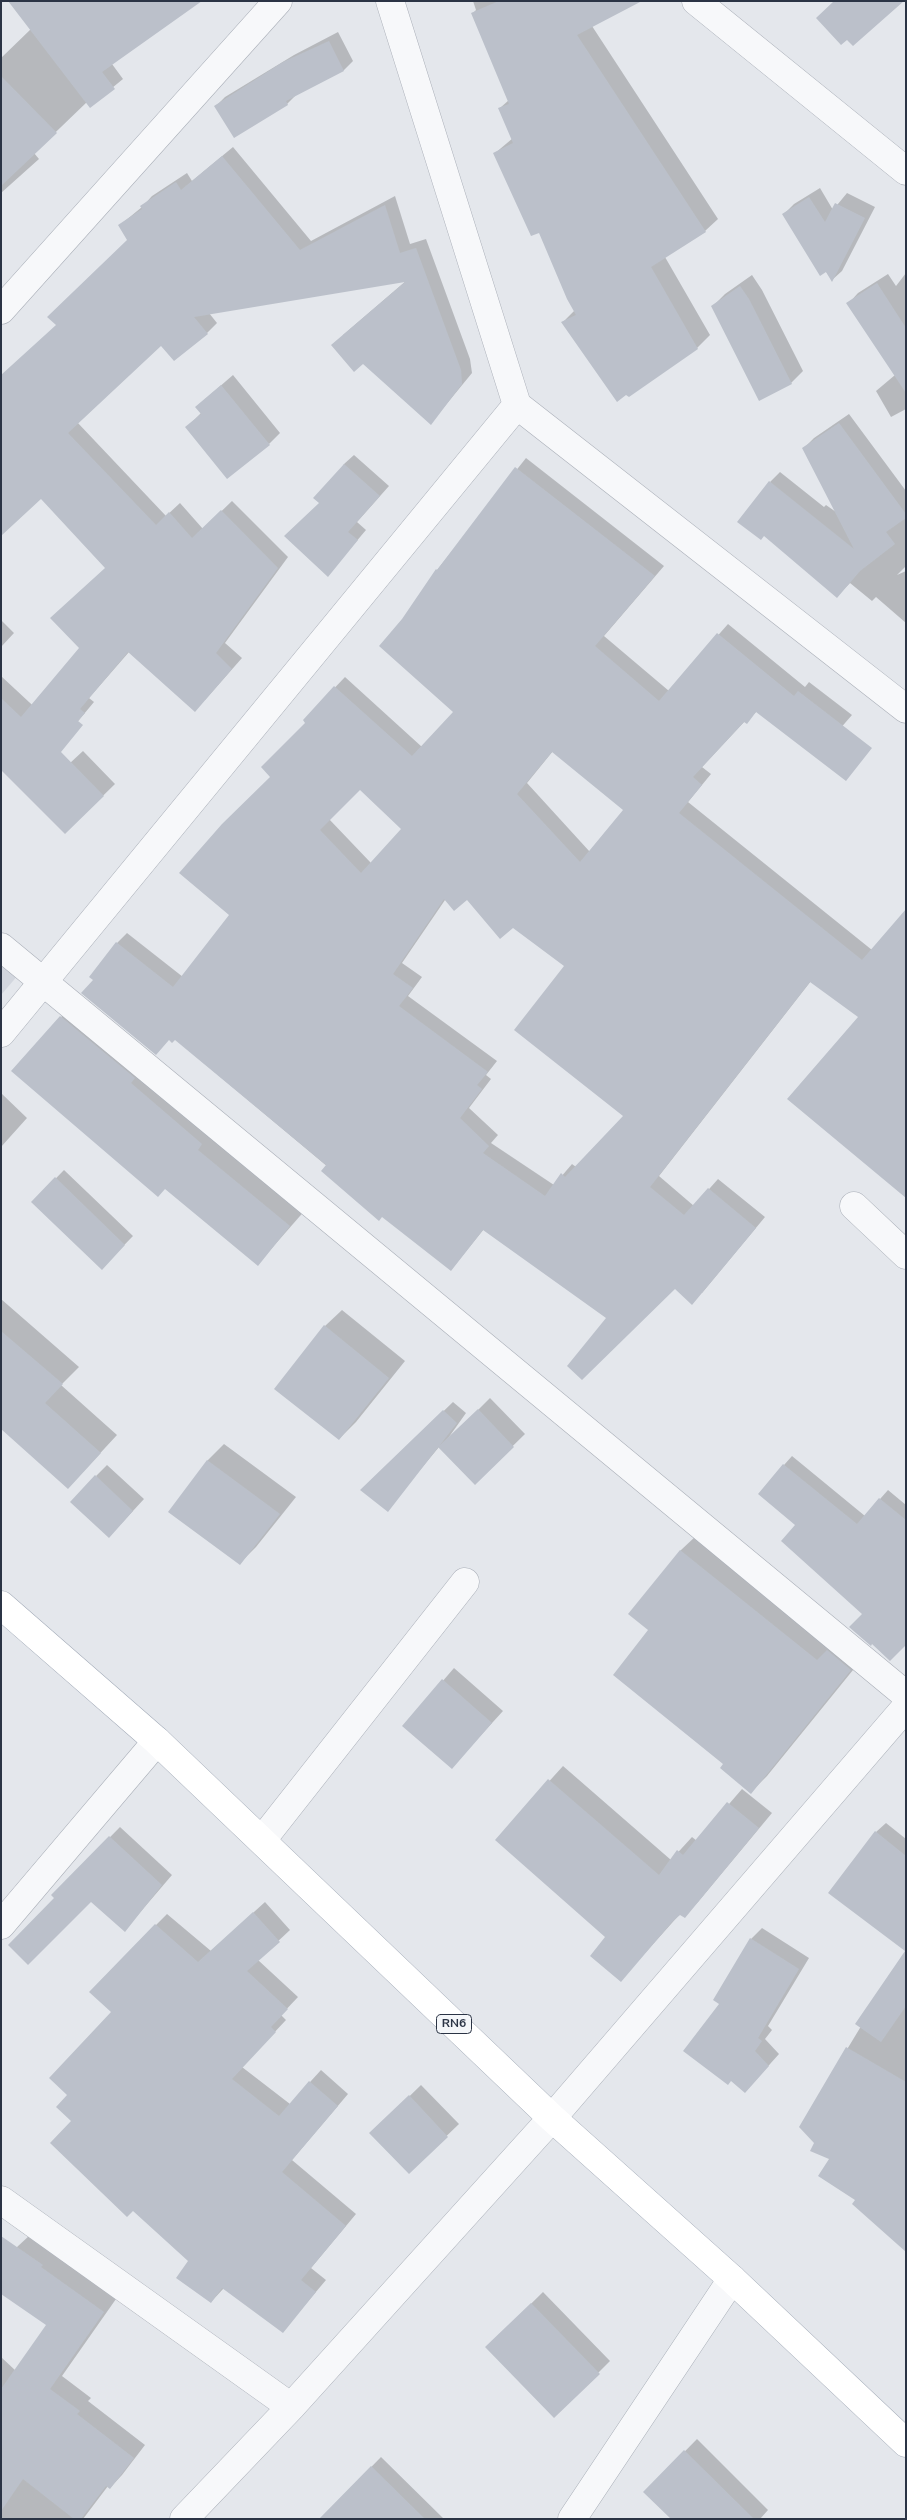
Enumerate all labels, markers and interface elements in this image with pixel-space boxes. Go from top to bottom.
road number: RN6 [436,2015,472,2034]

